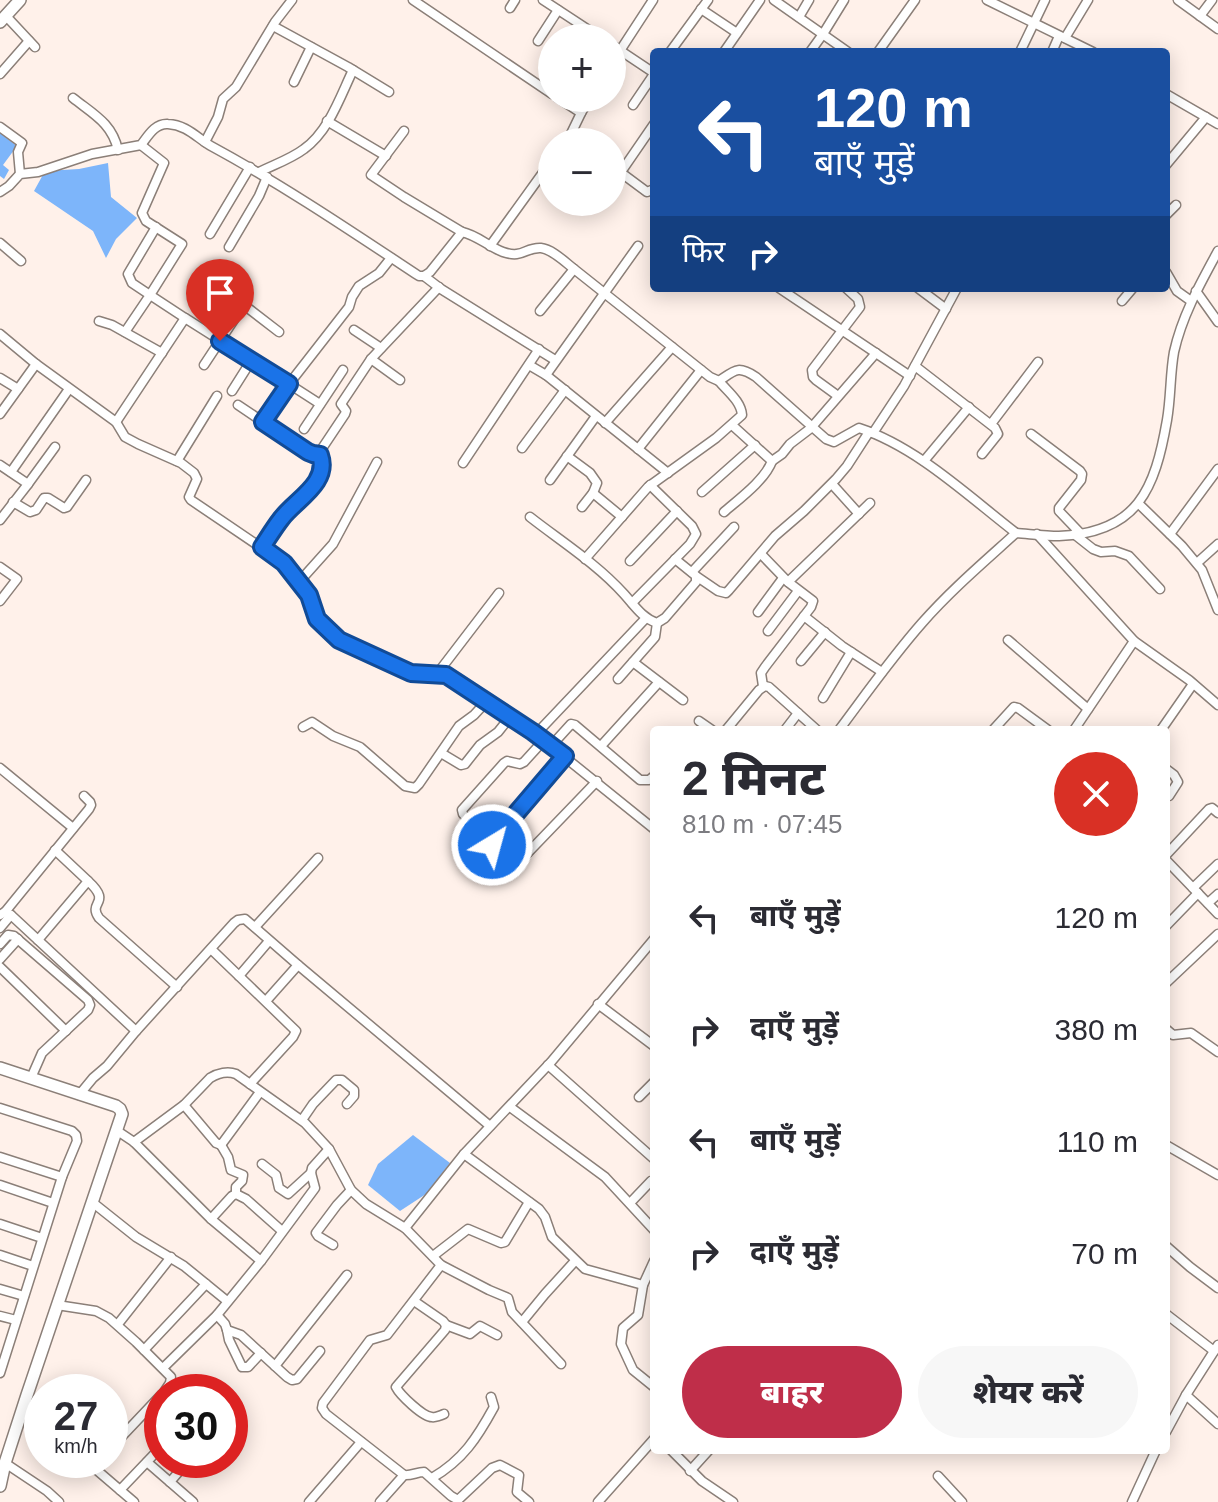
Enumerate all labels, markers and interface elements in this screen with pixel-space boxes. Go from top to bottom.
map controls [538,24,626,216]
button: + [538,24,626,112]
text: 120 m [814,76,973,139]
icon: left [682,80,786,184]
button: − [538,128,626,216]
text: बाएँ मुड़ें [814,142,915,183]
icon: right [741,232,785,276]
text: फिर [682,235,725,268]
pin [186,259,254,341]
icon: arrive [198,271,242,315]
text: 2 मिनट [682,752,825,805]
button: close [1054,752,1138,836]
position arrow [450,803,534,887]
text: 810 m · 07:45 [682,809,842,839]
icon: left [682,896,726,940]
text: बाएँ मुड़ें [750,899,841,932]
text: 120 m [1055,901,1138,934]
icon: right [682,1008,726,1052]
text: दाएँ मुड़ें [750,1011,839,1044]
text: 380 m [1055,1013,1138,1046]
icon: left [682,1120,726,1164]
text: बाएँ मुड़ें [750,1123,841,1156]
text: 110 m [1057,1125,1138,1158]
icon: right [682,1232,726,1276]
text: दाएँ मुड़ें [750,1235,839,1268]
text: 70 m [1071,1237,1138,1270]
button: बाहर [682,1346,902,1438]
button: शेयर करें [918,1346,1138,1438]
speed limit sign: 30 [144,1374,248,1478]
text: 27 [54,1394,98,1438]
text: km/h [54,1435,98,1457]

